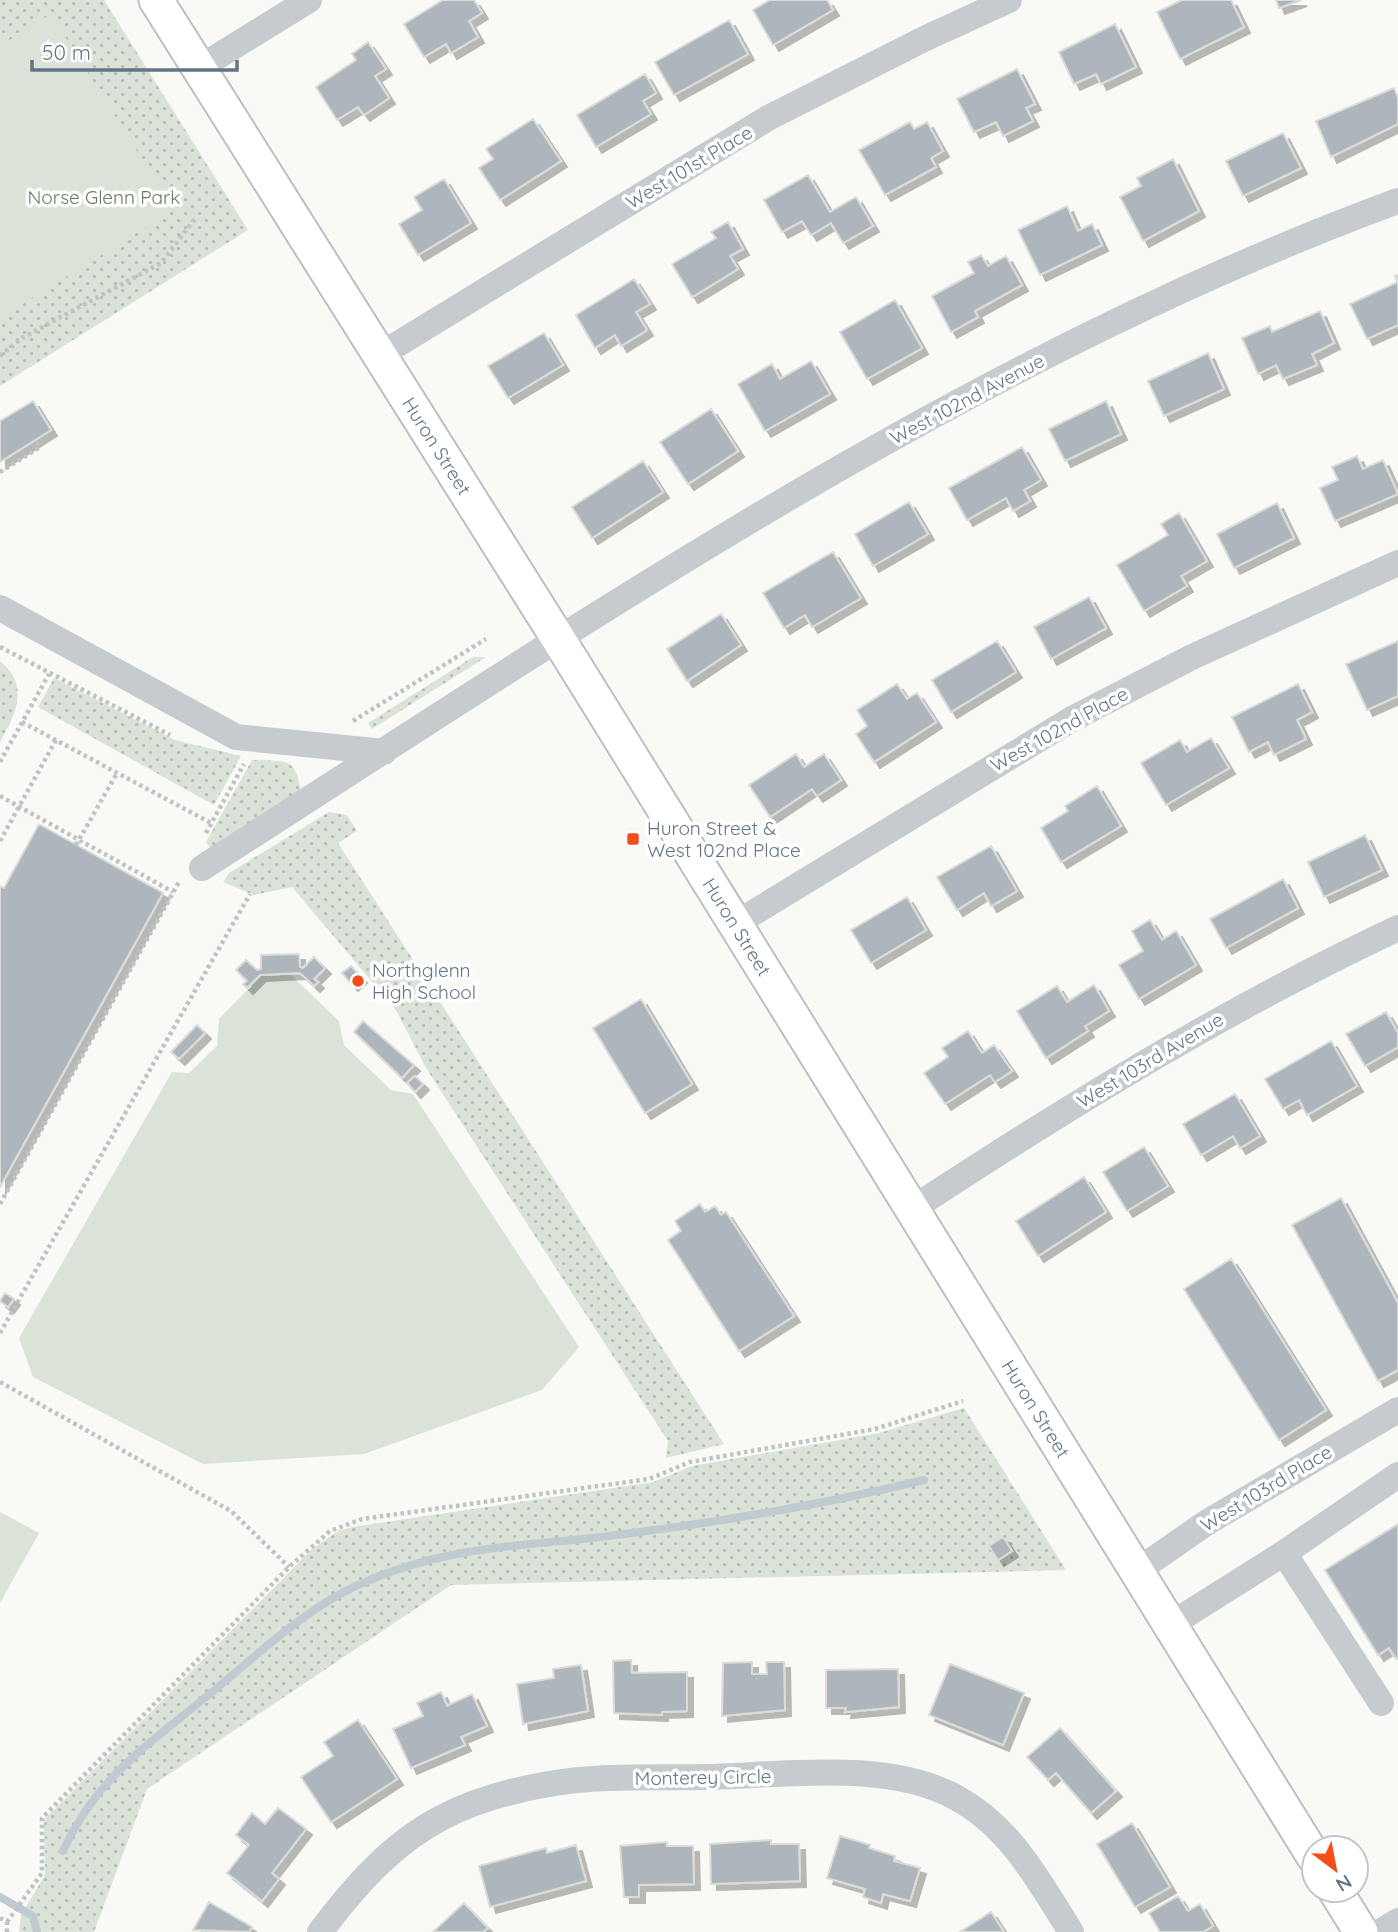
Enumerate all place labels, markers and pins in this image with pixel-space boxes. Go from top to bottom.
place label: Huron Street & West 102nd Place [647,816,801,862]
marker: Huron Street & West 102nd Place [625,831,641,847]
place label: Northglenn High School [372,958,476,1004]
marker: Northglenn High School [350,973,366,989]

